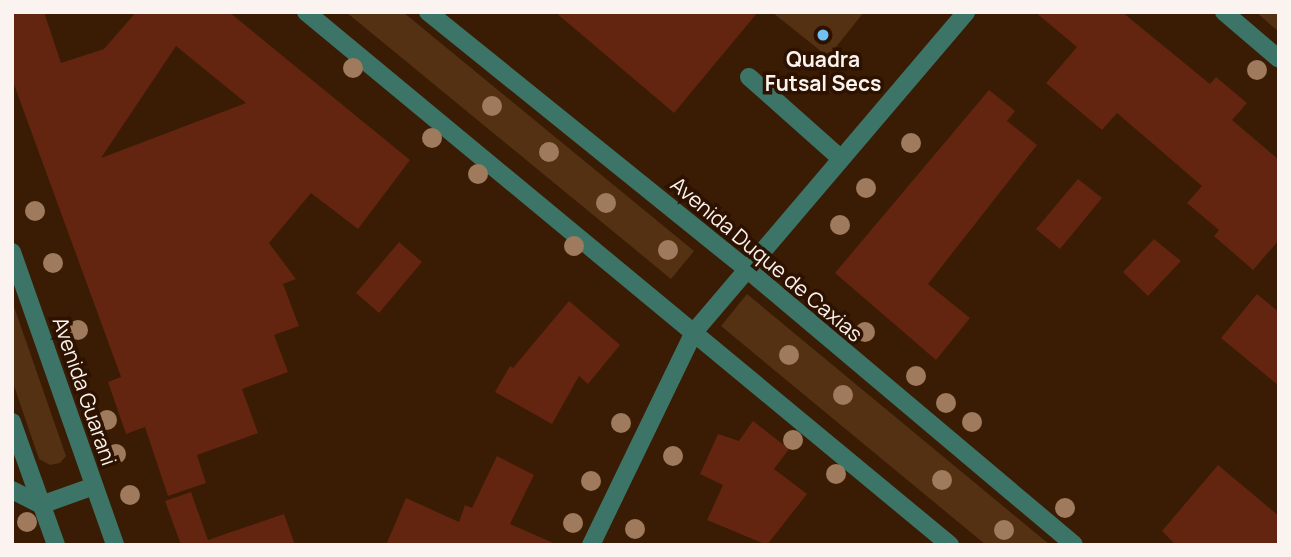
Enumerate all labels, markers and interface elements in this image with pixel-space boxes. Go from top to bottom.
marker: Quadra Futsal Secs [815,27,831,43]
place label: Quadra Futsal Secs [765,46,881,96]
street label: Avenida Duque de Caxias [666,171,868,347]
street label: Avenida Guarani [48,313,122,469]

